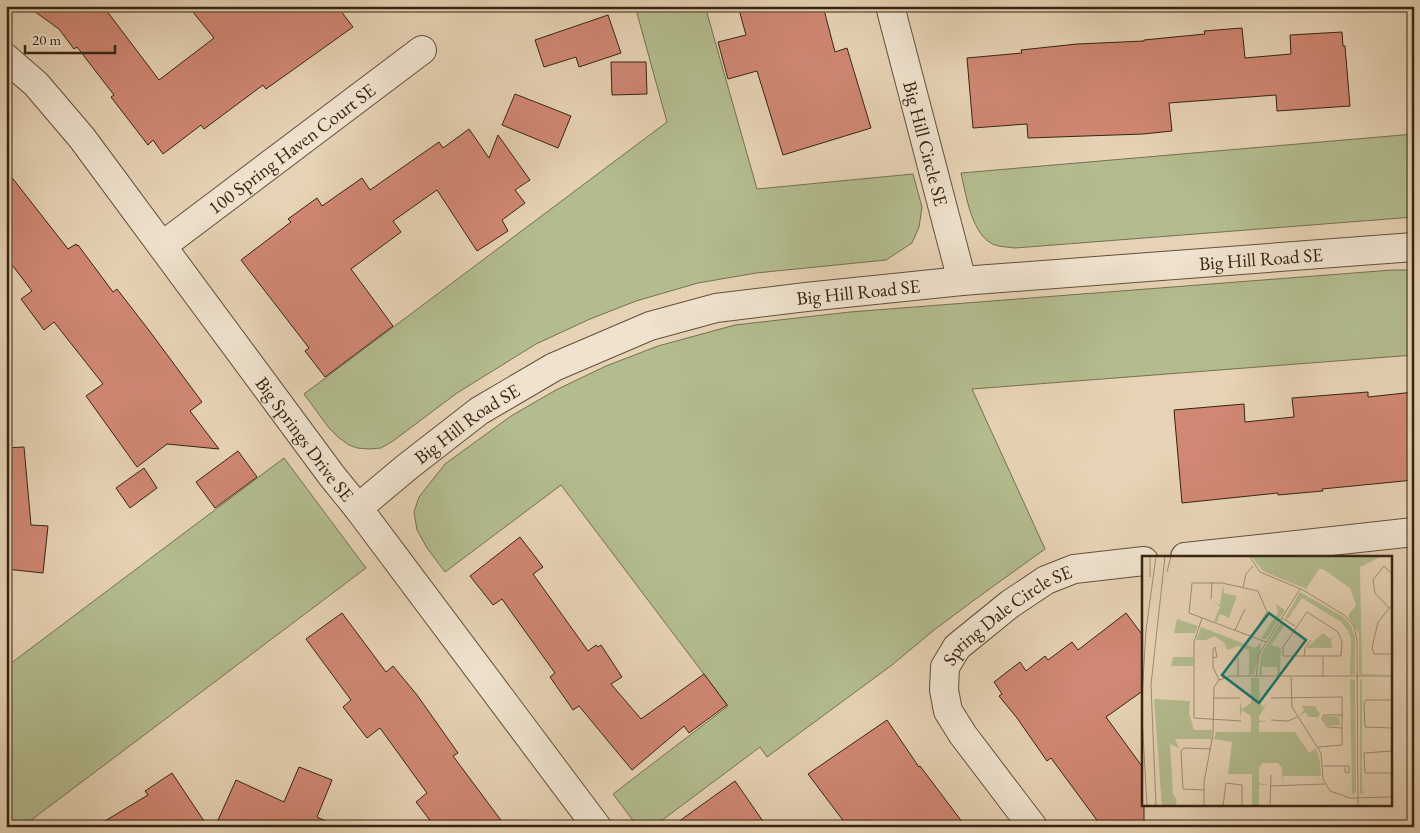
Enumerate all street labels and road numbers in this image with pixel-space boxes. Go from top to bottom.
street label: 100 Spring Haven Court SE [203,77,380,220]
street label: Big Hill Circle SE [898,78,954,209]
street label: Big Hill Road SE [1198,241,1324,276]
street label: Big Hill Road SE [795,273,921,311]
street label: Big Springs Drive SE [250,371,360,507]
street label: Big Hill Road SE [409,377,524,469]
street label: Spring Dale Circle SE [936,559,1075,670]

